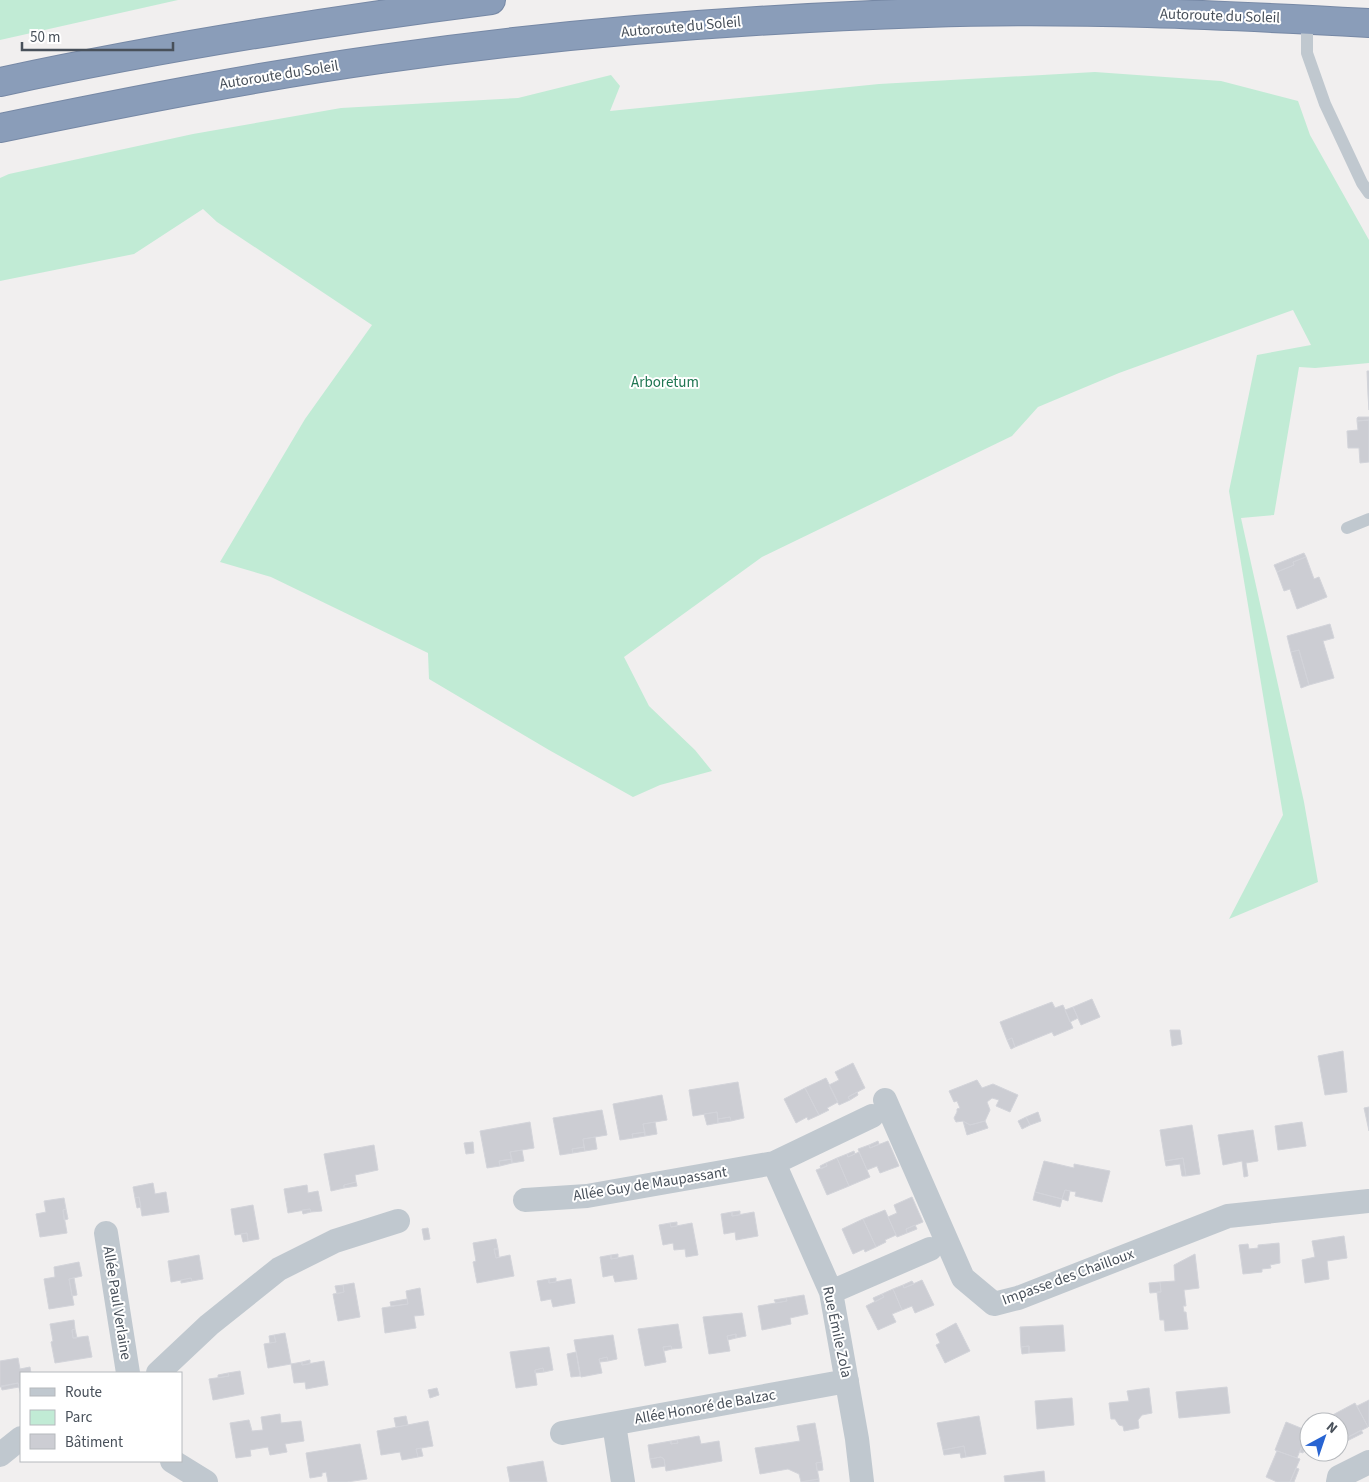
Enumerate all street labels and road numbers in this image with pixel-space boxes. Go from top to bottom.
street label: Autoroute du Soleil [1160,3,1281,29]
street label: Autoroute du Soleil [620,11,742,43]
street label: Autoroute du Soleil [218,55,340,95]
street label: Allée Guy de Maupassant [572,1161,728,1207]
street label: Impasse des Chailloux [999,1243,1137,1311]
street label: Allée Paul Verlaine [98,1245,136,1361]
street label: Rue Émile Zola [817,1284,857,1380]
street label: Allée Honoré de Balzac [633,1384,777,1430]

